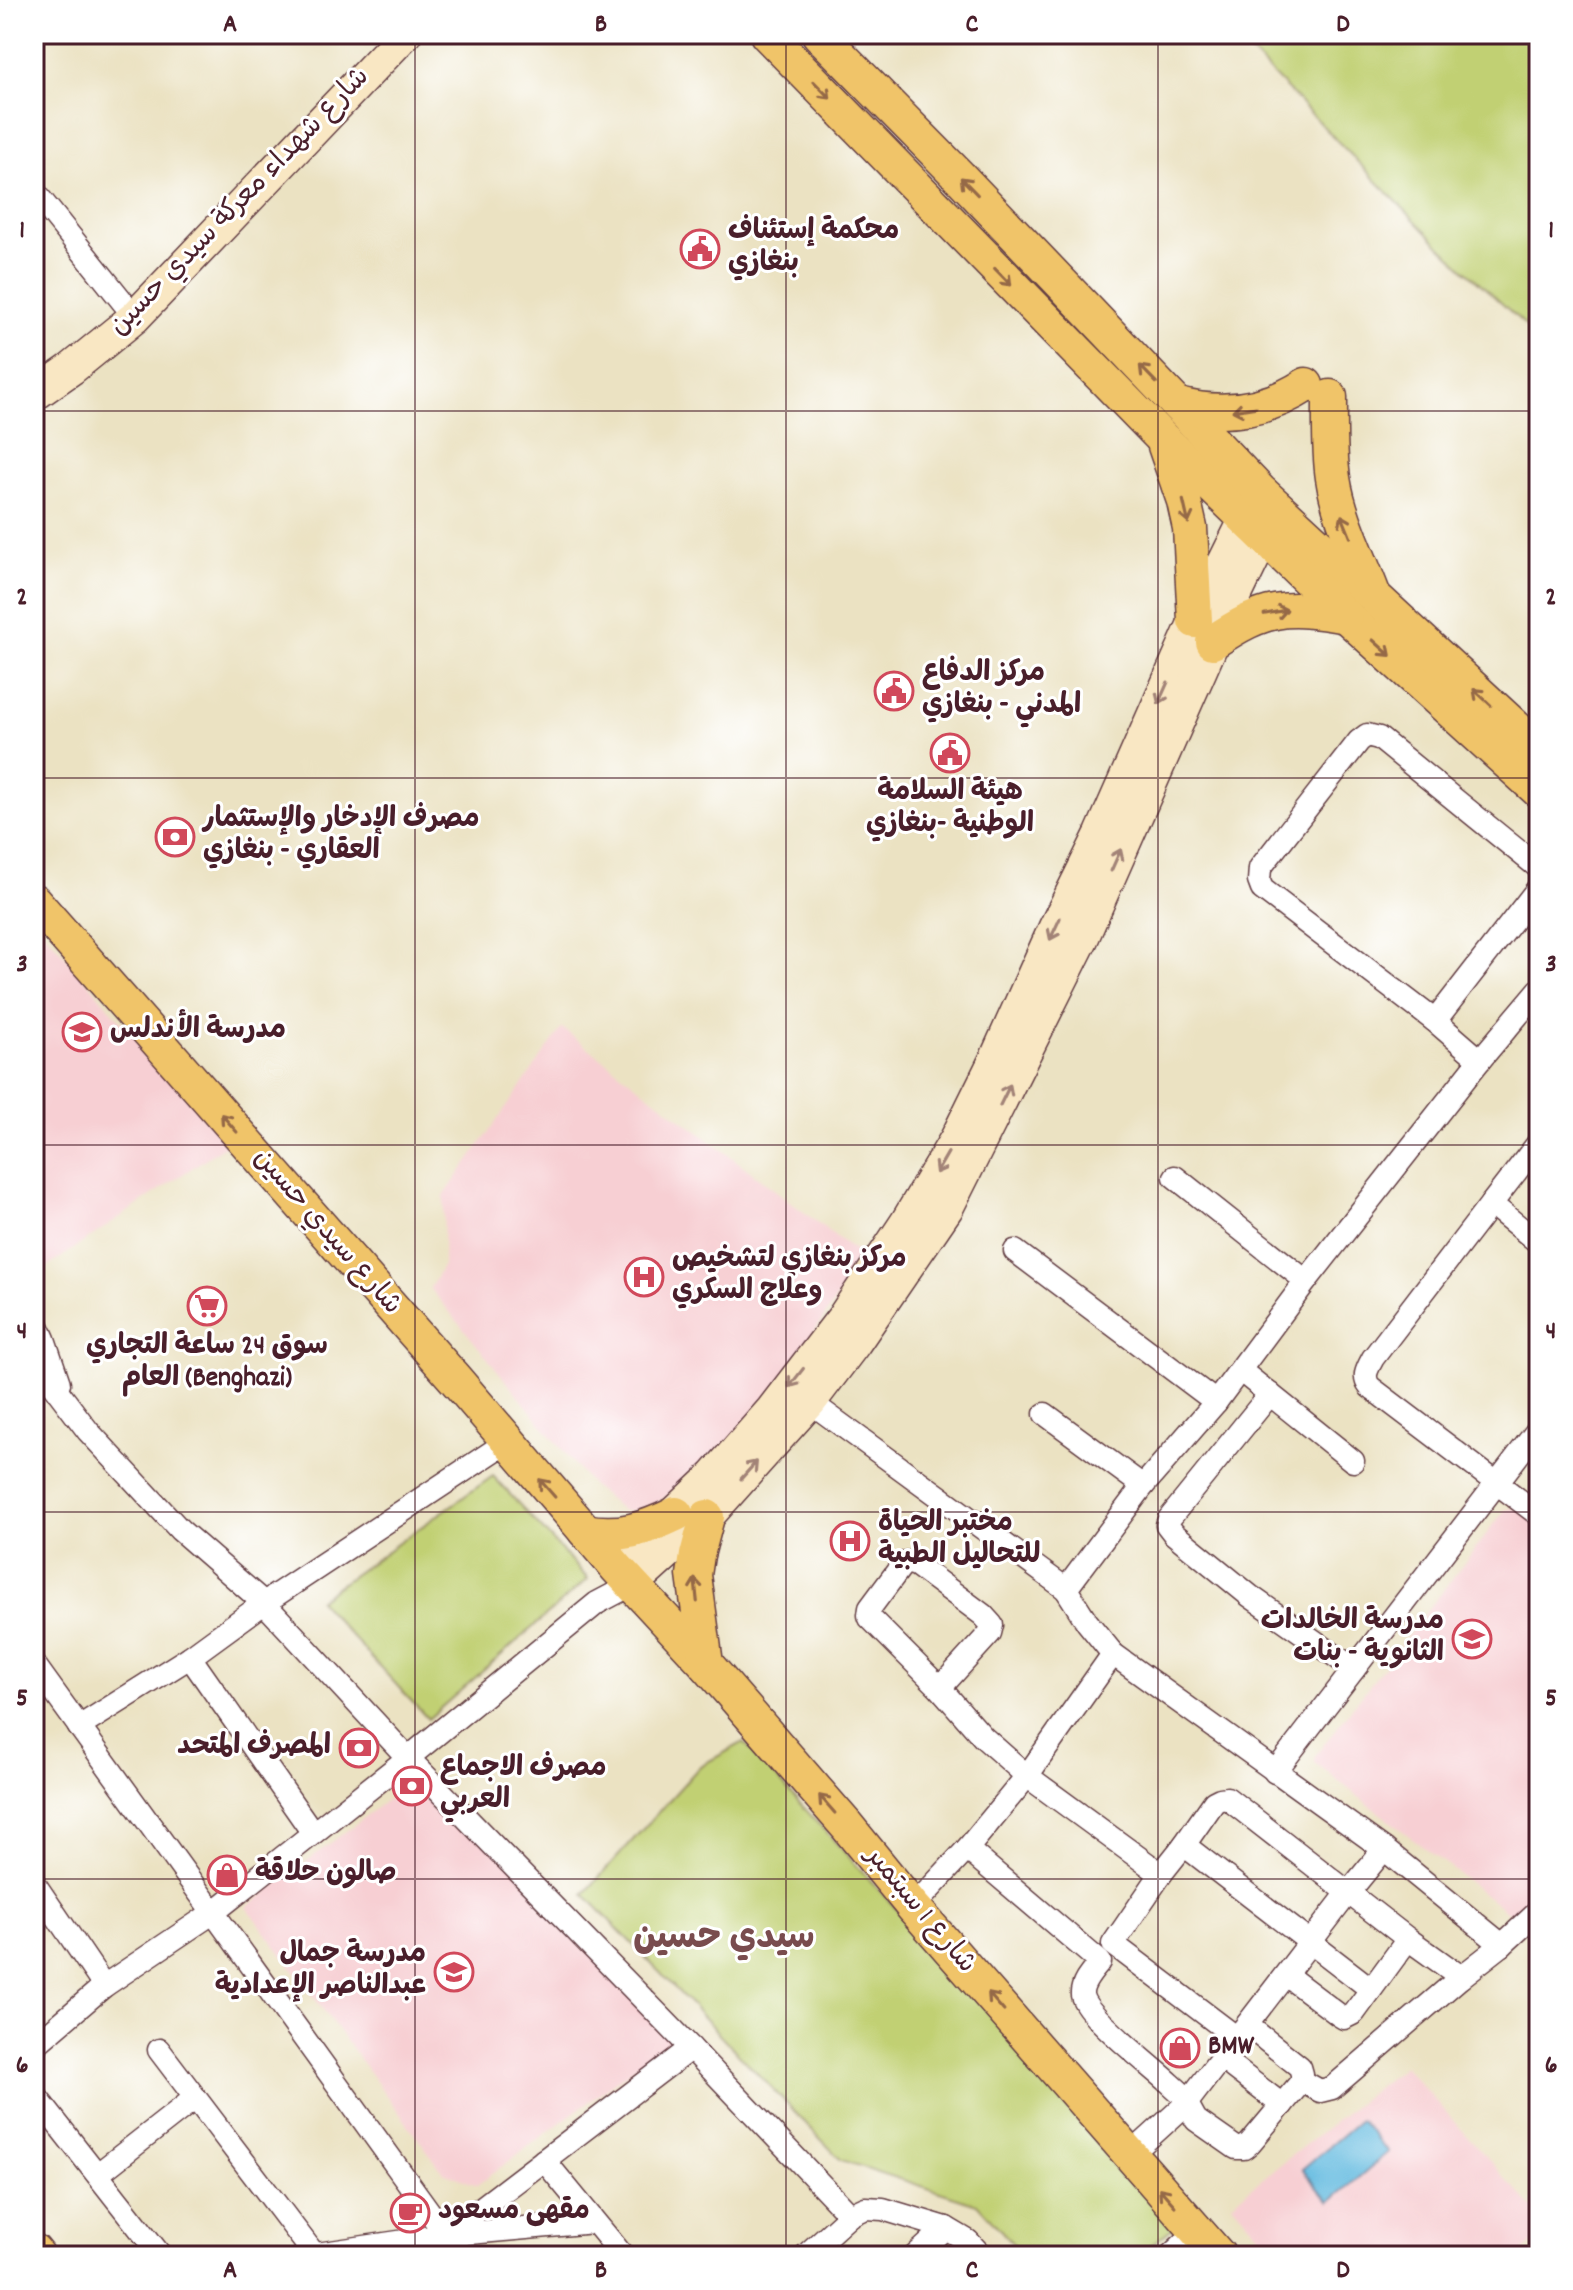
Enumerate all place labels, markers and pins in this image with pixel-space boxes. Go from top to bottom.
place label: محكمة إستئناف بنغازي [728,213,899,285]
public building icon: محكمة إستئناف بنغازي [679,228,721,270]
place label: مركز الدفاع المدني - بنغازي [922,655,1081,728]
public building icon: مركز الدفاع المدني - بنغازي [873,670,915,712]
public building icon: هيئة السلامة الوطنية -بنغازي [929,732,971,774]
place label: هيئة السلامة الوطنية -بنغازي [866,774,1034,846]
place label: مصرف الإدخار والإستثمار العقاري - بنغازي [201,801,480,873]
bank icon: مصرف الإدخار والإستثمار العقاري - بنغازي [154,816,196,858]
place label: مدرسة الأندلس [110,1009,286,1052]
school or university icon: مدرسة الأندلس [61,1011,103,1053]
place label: مركز بنغازي لتشخيص وعلاج السكري [672,1241,907,1313]
hospital icon: مركز بنغازي لتشخيص وعلاج السكري [623,1256,665,1298]
supermarket icon: سوق 24 ساعة التجاري العام (Benghazi) [186,1285,228,1327]
place label: سوق 24 ساعة التجاري العام (Benghazi) [86,1328,328,1400]
place label: مختبر الحياة للتحاليل الطبية [878,1505,1040,1577]
hospital icon: مختبر الحياة للتحاليل الطبية [829,1520,871,1562]
place label: مدرسة الخالدات الثانوية - بنات [1261,1603,1444,1675]
school or university icon: مدرسة الخالدات الثانوية - بنات [1451,1618,1493,1660]
bank icon: المصرف المتحد [338,1727,380,1769]
place label: المصرف المتحد [177,1728,331,1768]
place label: مصرف الاجماع العربي [440,1750,607,1823]
bank icon: مصرف الاجماع العربي [391,1765,433,1807]
shop icon: صالون حلاقة [206,1854,248,1896]
place label: صالون حلاقة [255,1855,397,1895]
place label: مدرسة جمال عبدالناصر الإعدادية [215,1936,426,2008]
school or university icon: مدرسة جمال عبدالناصر الإعدادية [433,1951,475,1993]
shop icon: BMW [1159,2027,1201,2069]
place label: BMW [1208,2028,1255,2068]
cafe icon: مقهى مسعود [389,2192,431,2234]
place label: مقهى مسعود [438,2193,590,2233]

